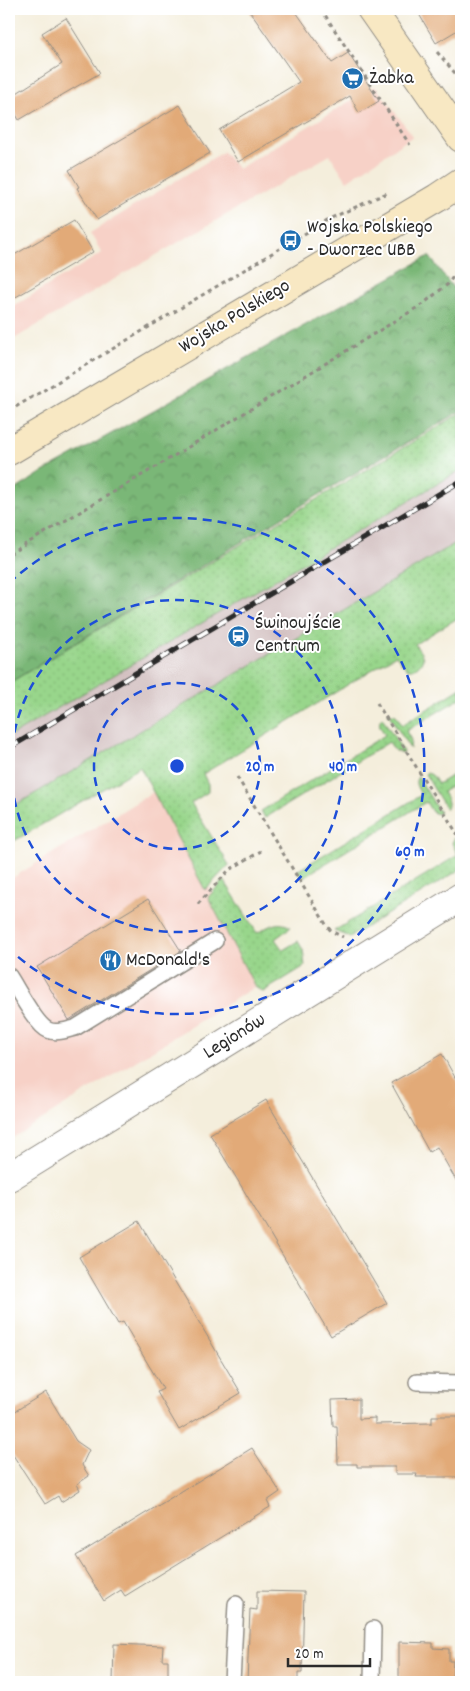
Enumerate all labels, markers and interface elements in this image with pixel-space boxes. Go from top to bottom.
place label: Żabka [369,65,414,93]
supermarket icon: Żabka [341,67,365,91]
place label: Wojska Polskiego - Dworzec UBB [307,214,433,265]
bus stop icon: Wojska Polskiego - Dworzec UBB [279,228,303,252]
street label: Wojska Polskiego [174,273,296,361]
place label: Świnoujście Centrum [255,610,341,661]
station icon: Świnoujście Centrum [227,624,251,648]
centre of rings [168,757,186,775]
text: 20 m [246,757,274,779]
text: 40 m [329,757,357,779]
text: 60 m [395,842,425,864]
place label: McDonald's [126,947,210,975]
restaurant icon: McDonald's [98,949,122,973]
street label: Legionów [198,1007,272,1067]
scale bar [288,1636,370,1668]
text: 20 m [295,1644,323,1666]

